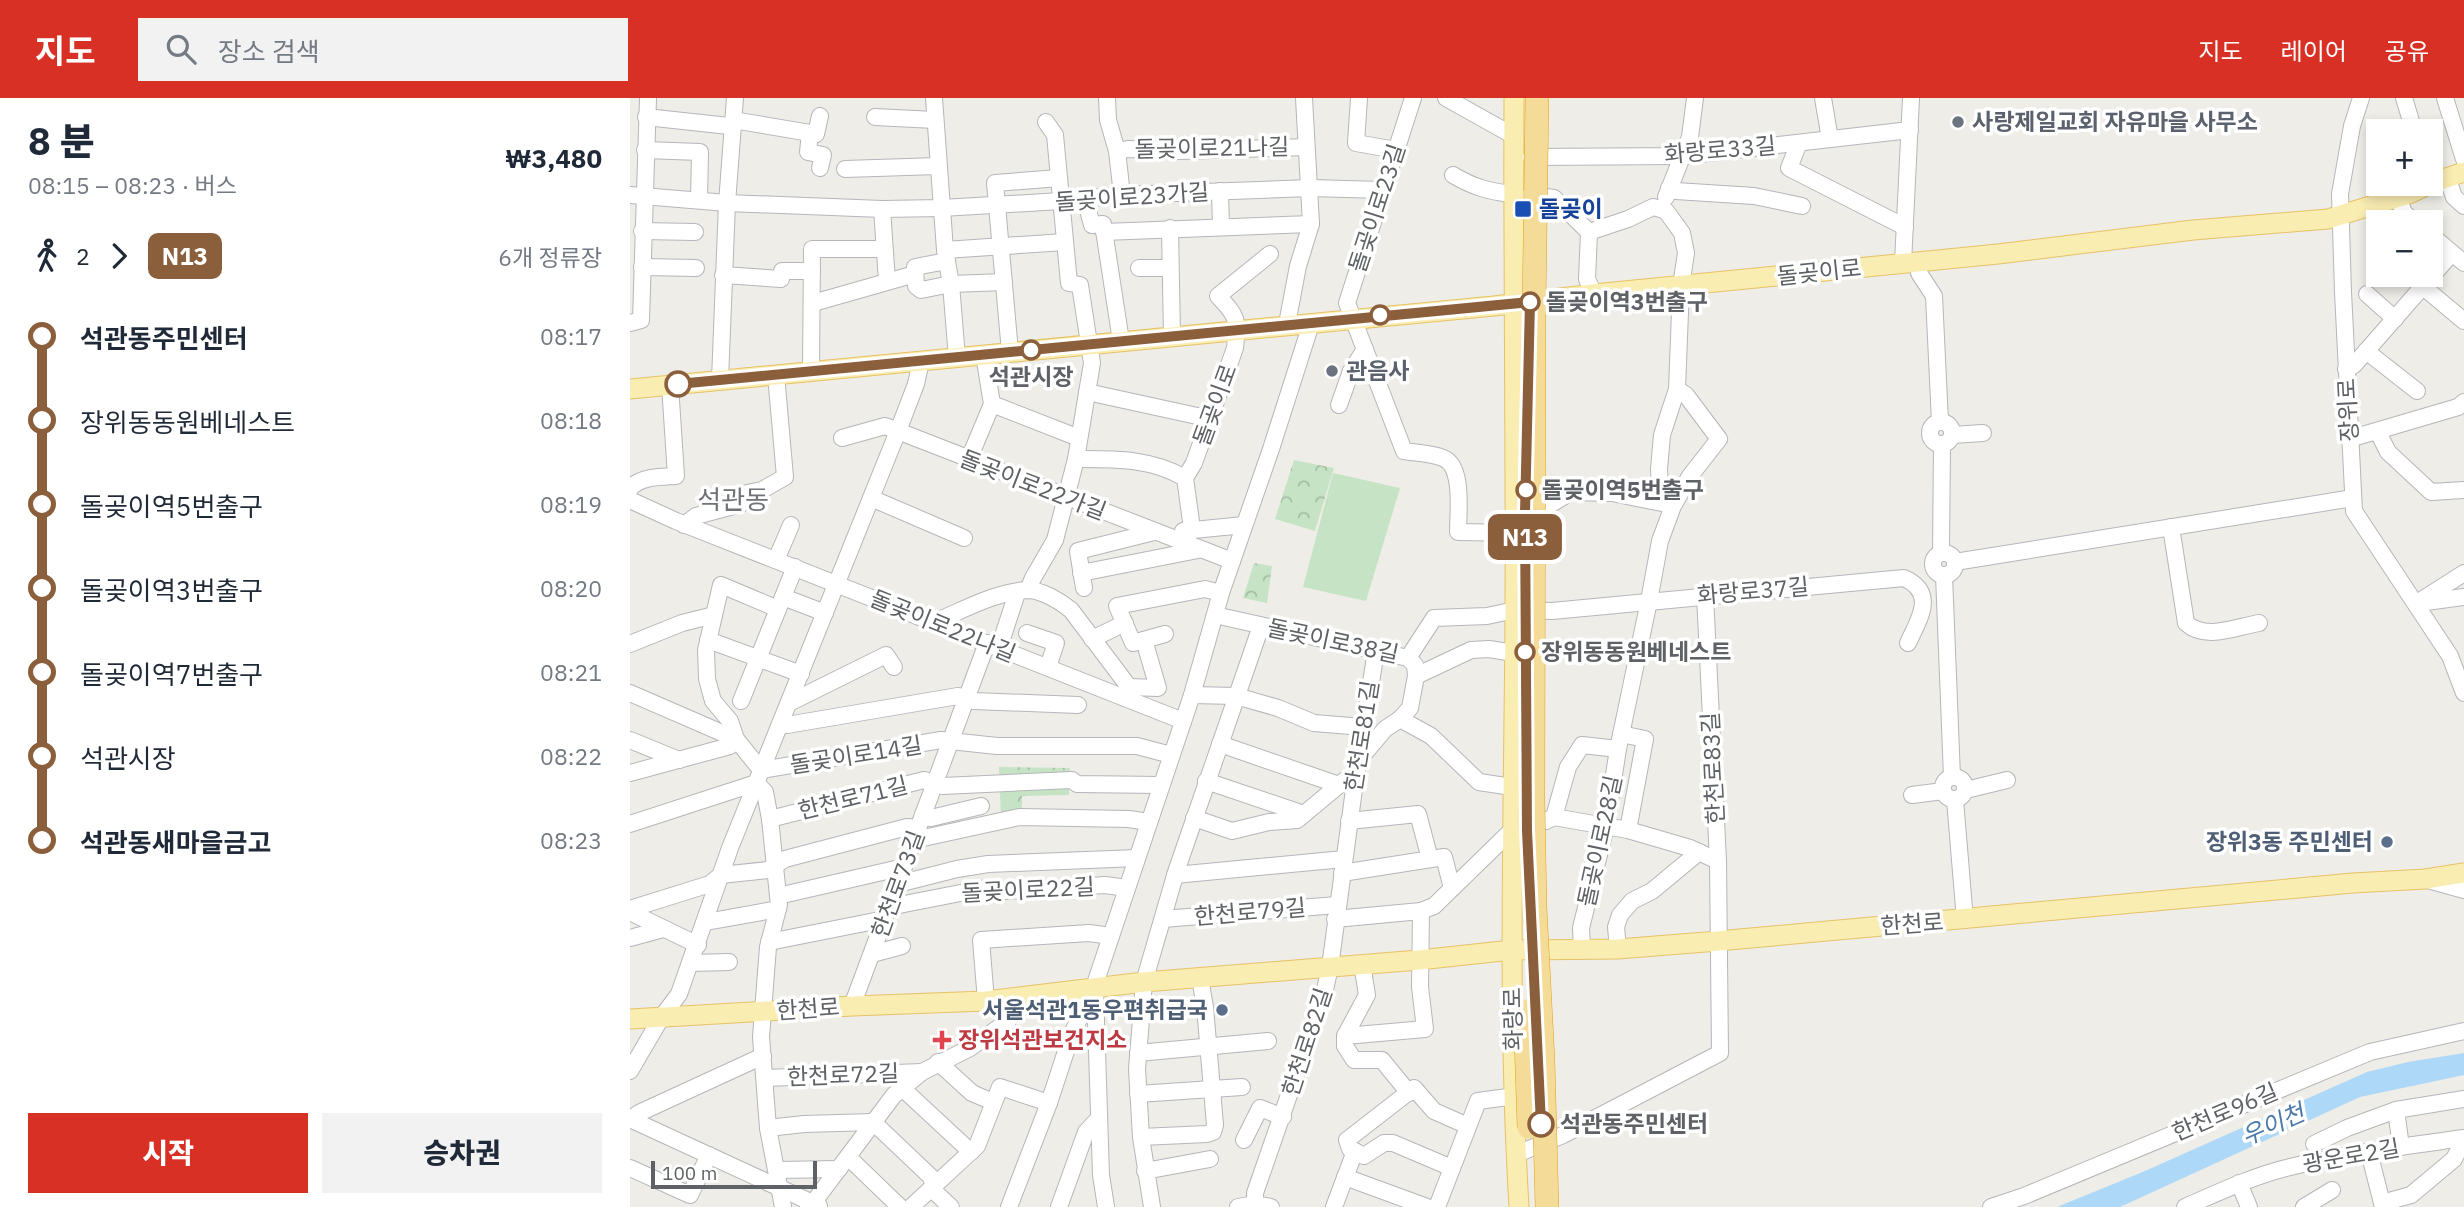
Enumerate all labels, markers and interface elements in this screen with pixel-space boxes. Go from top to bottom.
search box [138,18,628,81]
text: 지도 [35,29,96,72]
icon: search [162,30,200,68]
text: 장소 검색 [218,34,320,68]
text: 지도 [2198,35,2243,67]
text: 레이어 [2281,35,2347,67]
text: 공유 [2385,35,2429,67]
place label: 사랑제일교회 자유마을 사무소 [1972,106,2258,136]
marker: 사랑제일교회 자유마을 사무소 [1950,114,1966,130]
text: 8 분 [28,116,95,165]
map controls [2366,119,2443,287]
button: + [2366,119,2443,196]
street label: 화랑로33길 [1663,129,1777,169]
street label: 돌곶이로21나길 [1134,131,1290,163]
street label: 돌곶이로23길 [1341,140,1411,276]
text: ₩3,480 [505,141,602,175]
text: 08:15 – 08:23 · 버스 [28,170,237,200]
street label: 돌곶이로23가길 [1054,176,1210,216]
place label: 돌곶이 [1539,193,1602,223]
marker: 돌곶이 [1513,199,1533,219]
button: − [2366,210,2443,287]
icon: walk [28,237,66,275]
icon: forward [100,237,138,275]
text: N13 [162,240,208,272]
text: 2 [76,241,90,271]
text: 6개 정류장 [498,242,602,272]
street label: 돌곶이로 [1775,252,1863,290]
place label: 돌곶이역3번출구 [1546,286,1708,316]
marker: 돌곶이역3번출구 [1520,292,1540,312]
unlabelled marker [1370,305,1390,325]
text: 석관동주민센터 [80,321,247,355]
text: 08:17 [540,321,602,351]
marker: 석관시장 [1021,340,1041,360]
place label: 관음사 [1346,355,1409,385]
street label: 돌곶이로 [1185,360,1243,450]
place label: 석관시장 [989,361,1073,391]
marker: 관음사 [1324,363,1340,379]
unlabelled marker [665,371,691,397]
street label: 장위로 [2330,378,2364,443]
text: 장위동동원베네스트 [80,405,295,439]
text: 08:18 [540,405,602,435]
street label: 돌곶이로22가길 [956,442,1111,526]
place label: 돌곶이역5번출구 [1542,474,1704,504]
marker: 돌곶이역5번출구 [1516,480,1536,500]
district label: 석관동 [697,482,769,516]
text: 돌곶이역5번출구 [80,489,263,523]
text: 08:19 [540,489,602,519]
line badge: N13 [1485,514,1565,560]
text: N13 [1502,521,1548,553]
street label: 화랑로37길 [1696,570,1810,610]
text: 돌곶이역3번출구 [80,573,263,607]
text: 08:20 [540,573,602,603]
street label: 돌곶이로22나길 [866,582,1021,668]
street label: 돌곶이로38길 [1265,611,1402,669]
place label: 장위동동원베네스트 [1541,636,1731,666]
marker: 장위동동원베네스트 [1515,642,1535,662]
text: 돌곶이역7번출구 [80,657,263,691]
text: 08:21 [540,657,602,687]
street label: 한천로81길 [1337,678,1385,794]
street label: 한천로83길 [1694,711,1730,825]
street label: 돌곶이로14길 [788,729,924,779]
text: 석관시장 [80,741,176,775]
text: 08:22 [540,741,602,771]
street label: 한천로71길 [795,769,911,825]
street label: 돌곶이로28길 [1570,772,1628,909]
text: 석관동새마을금고 [80,825,271,859]
text: 08:23 [540,825,602,855]
street label: 한천로73길 [864,826,930,942]
place label: 장위3동 주민센터 [2206,826,2373,856]
marker: 장위3동 주민센터 [2379,834,2395,850]
street label: 돌곶이로22길 [961,871,1095,907]
street label: 한천로79길 [1193,891,1307,931]
street label: 한천로 [1879,906,1945,940]
street label: 한천로82길 [1274,984,1338,1100]
street label: 화랑로 [1496,987,1528,1051]
street label: 한천로 [775,991,841,1025]
place label: 서울석관1동우편취급국 [983,994,1208,1024]
marker: 서울석관1동우편취급국 [1214,1002,1230,1018]
place label: 장위석관보건지소 [958,1024,1127,1054]
marker: 장위석관보건지소 [932,1030,952,1050]
street label: 한천로72길 [786,1057,900,1091]
street label: 한천로96길 [2167,1075,2282,1147]
water label: 우이천 [2236,1095,2312,1152]
place label: 석관동주민센터 [1560,1108,1708,1138]
marker: 석관동주민센터 [1528,1111,1554,1137]
button: 시작 [28,1113,308,1193]
button: 승차권 [322,1113,602,1193]
street label: 광운로2길 [2300,1132,2402,1178]
scale bar [651,1158,817,1190]
text: 100 m [662,1161,717,1185]

